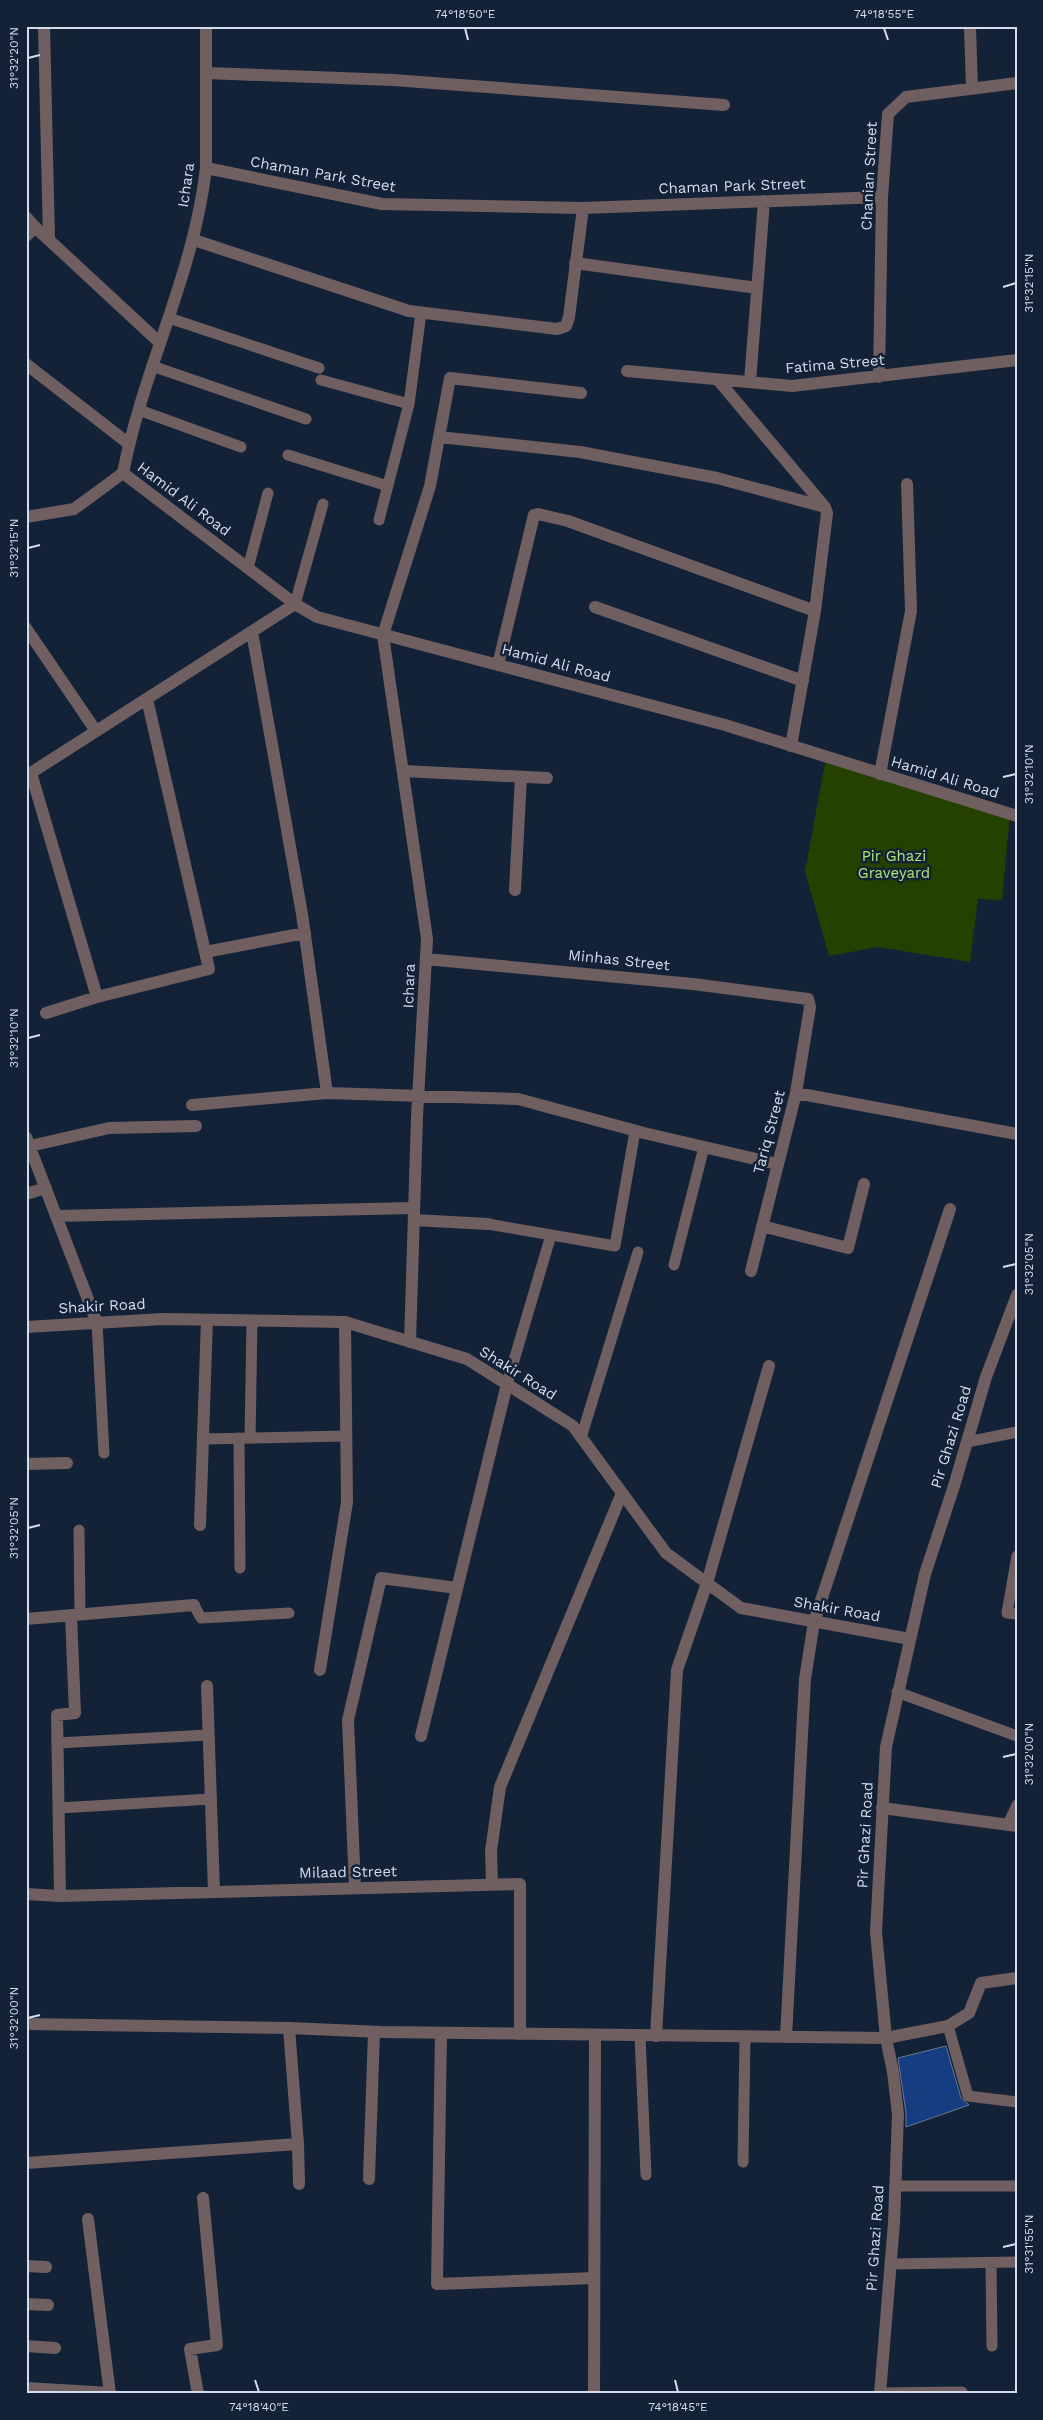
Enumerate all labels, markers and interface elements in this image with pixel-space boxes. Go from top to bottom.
text: 74°18'50"E [435,7,496,21]
text: 74°18'55"E [854,7,914,21]
text: 31°32'20"N [7,27,21,89]
street label: Chanian Street [857,120,881,231]
street label: Chaman Park Street [249,152,398,196]
street label: Ichara [174,161,198,208]
street label: Chaman Park Street [658,174,807,198]
text: 31°32'15"N [1022,253,1036,313]
street label: Fatima Street [785,351,886,377]
street label: Hamid Ali Road [134,458,234,540]
text: 31°32'15"N [7,518,21,578]
street label: Hamid Ali Road [500,640,612,686]
text: 31°32'10"N [1022,744,1036,804]
street label: Hamid Ali Road [889,752,1001,802]
park label: Pir Ghazi Graveyard [858,847,930,882]
street label: Minhas Street [567,946,671,974]
street label: Ichara [399,963,419,1009]
text: 31°32'10"N [7,1008,21,1068]
street label: Tariq Street [749,1088,789,1176]
text: 31°32'05"N [1022,1233,1036,1295]
street label: Shakir Road [58,1295,146,1317]
street label: Shakir Road [476,1342,560,1404]
street label: Pir Ghazi Road [927,1383,975,1491]
text: 31°32'05"N [7,1497,21,1559]
street label: Shakir Road [792,1593,882,1625]
text: 31°32'00"N [1022,1723,1036,1785]
street label: Pir Ghazi Road [853,1781,877,1889]
street label: Milaad Street [299,1862,398,1882]
text: 31°32'00"N [7,1987,21,2049]
street label: Pir Ghazi Road [862,2184,888,2292]
text: 31°31'55"N [1022,2214,1036,2274]
text: 74°18'40"E [229,2400,289,2414]
text: 74°18'45"E [648,2400,708,2414]

